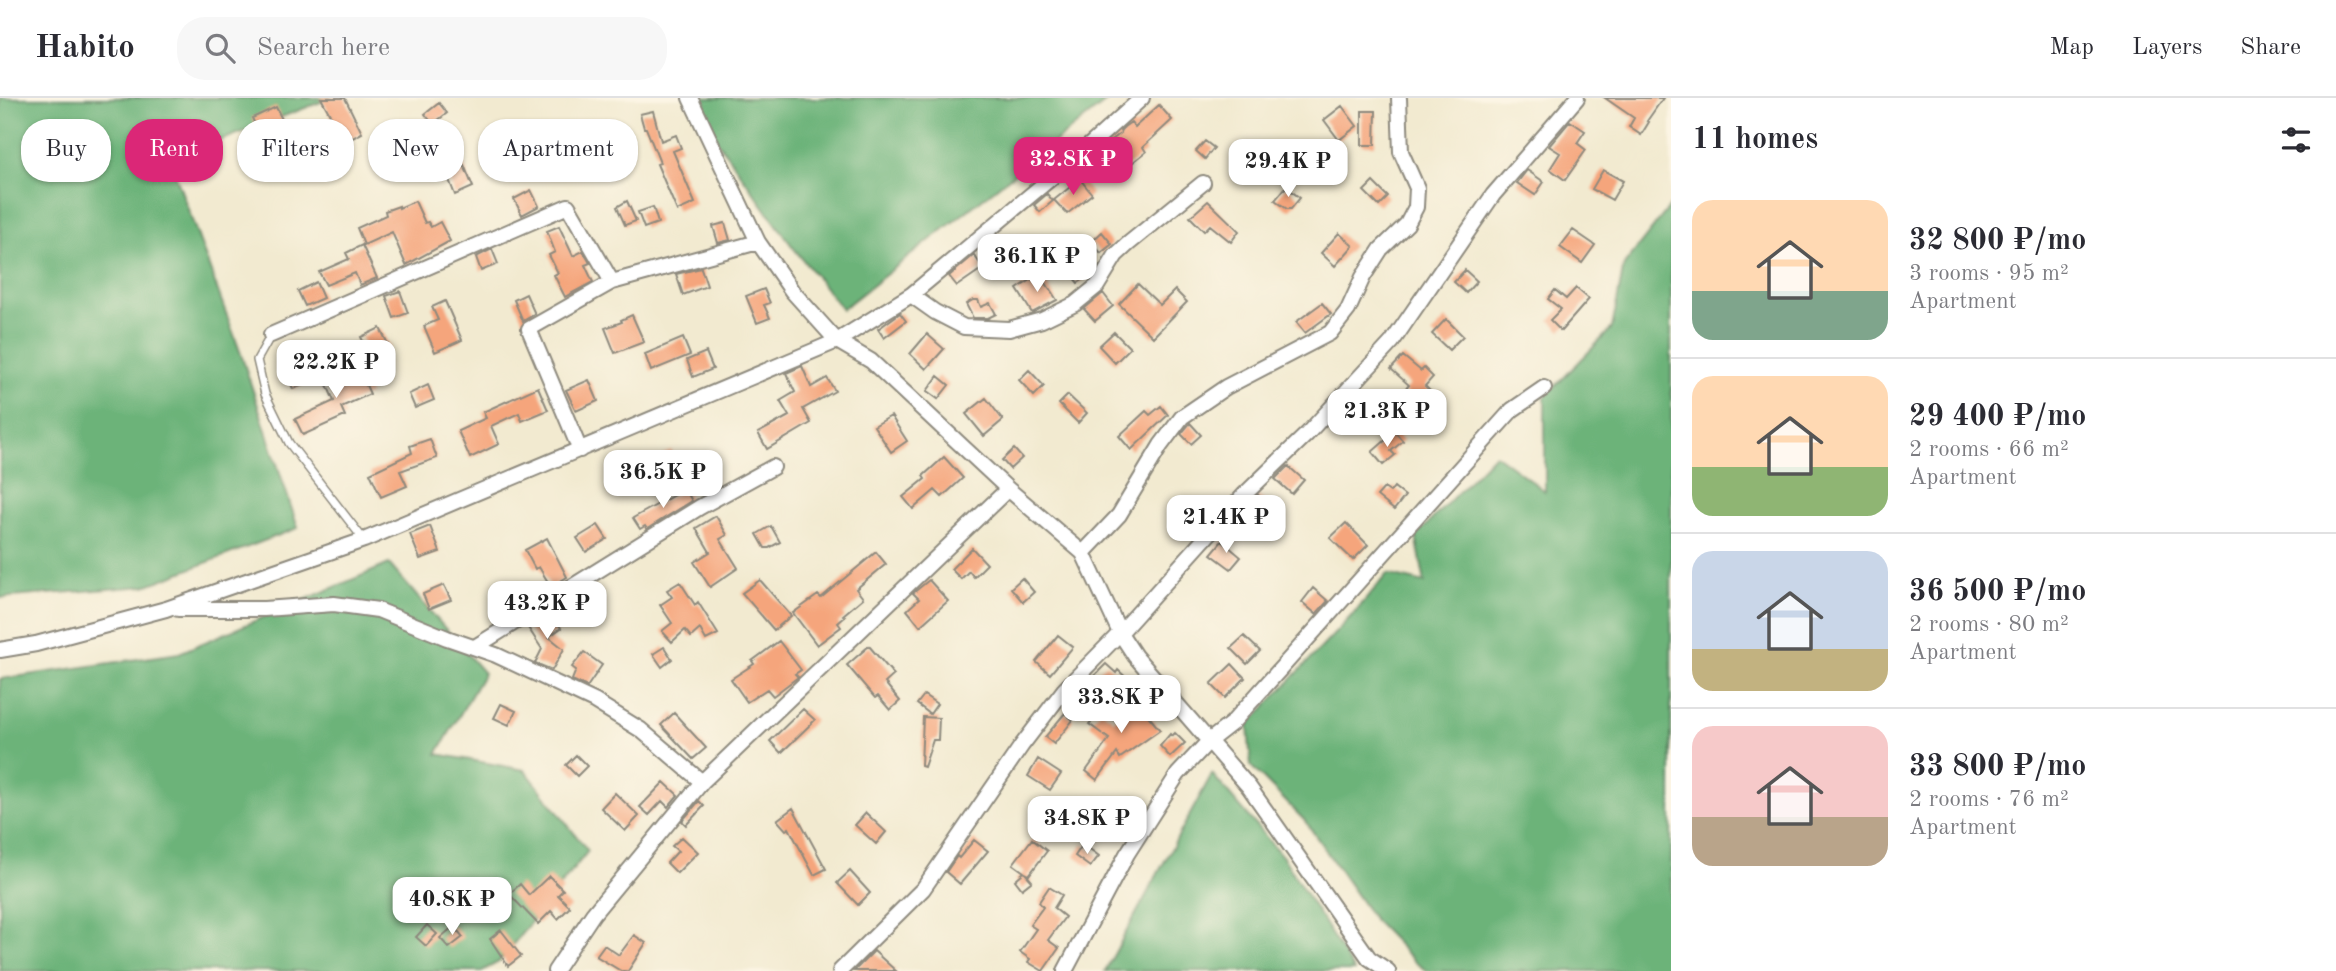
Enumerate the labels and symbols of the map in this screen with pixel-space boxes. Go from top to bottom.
pin: 32.8K ₽ [1008,138,1138,197]
pin: 29.4K ₽ [1223,140,1353,199]
pin: 36.1K ₽ [972,234,1102,294]
pin: 22.2K ₽ [271,341,401,400]
pin: 21.3K ₽ [1322,390,1452,449]
pin: 36.5K ₽ [598,450,728,510]
pin: 21.4K ₽ [1161,496,1291,555]
pin: 43.2K ₽ [482,582,612,641]
pin: 33.8K ₽ [1056,676,1186,735]
pin: 34.8K ₽ [1022,796,1152,856]
pin: 40.8K ₽ [387,878,517,937]

